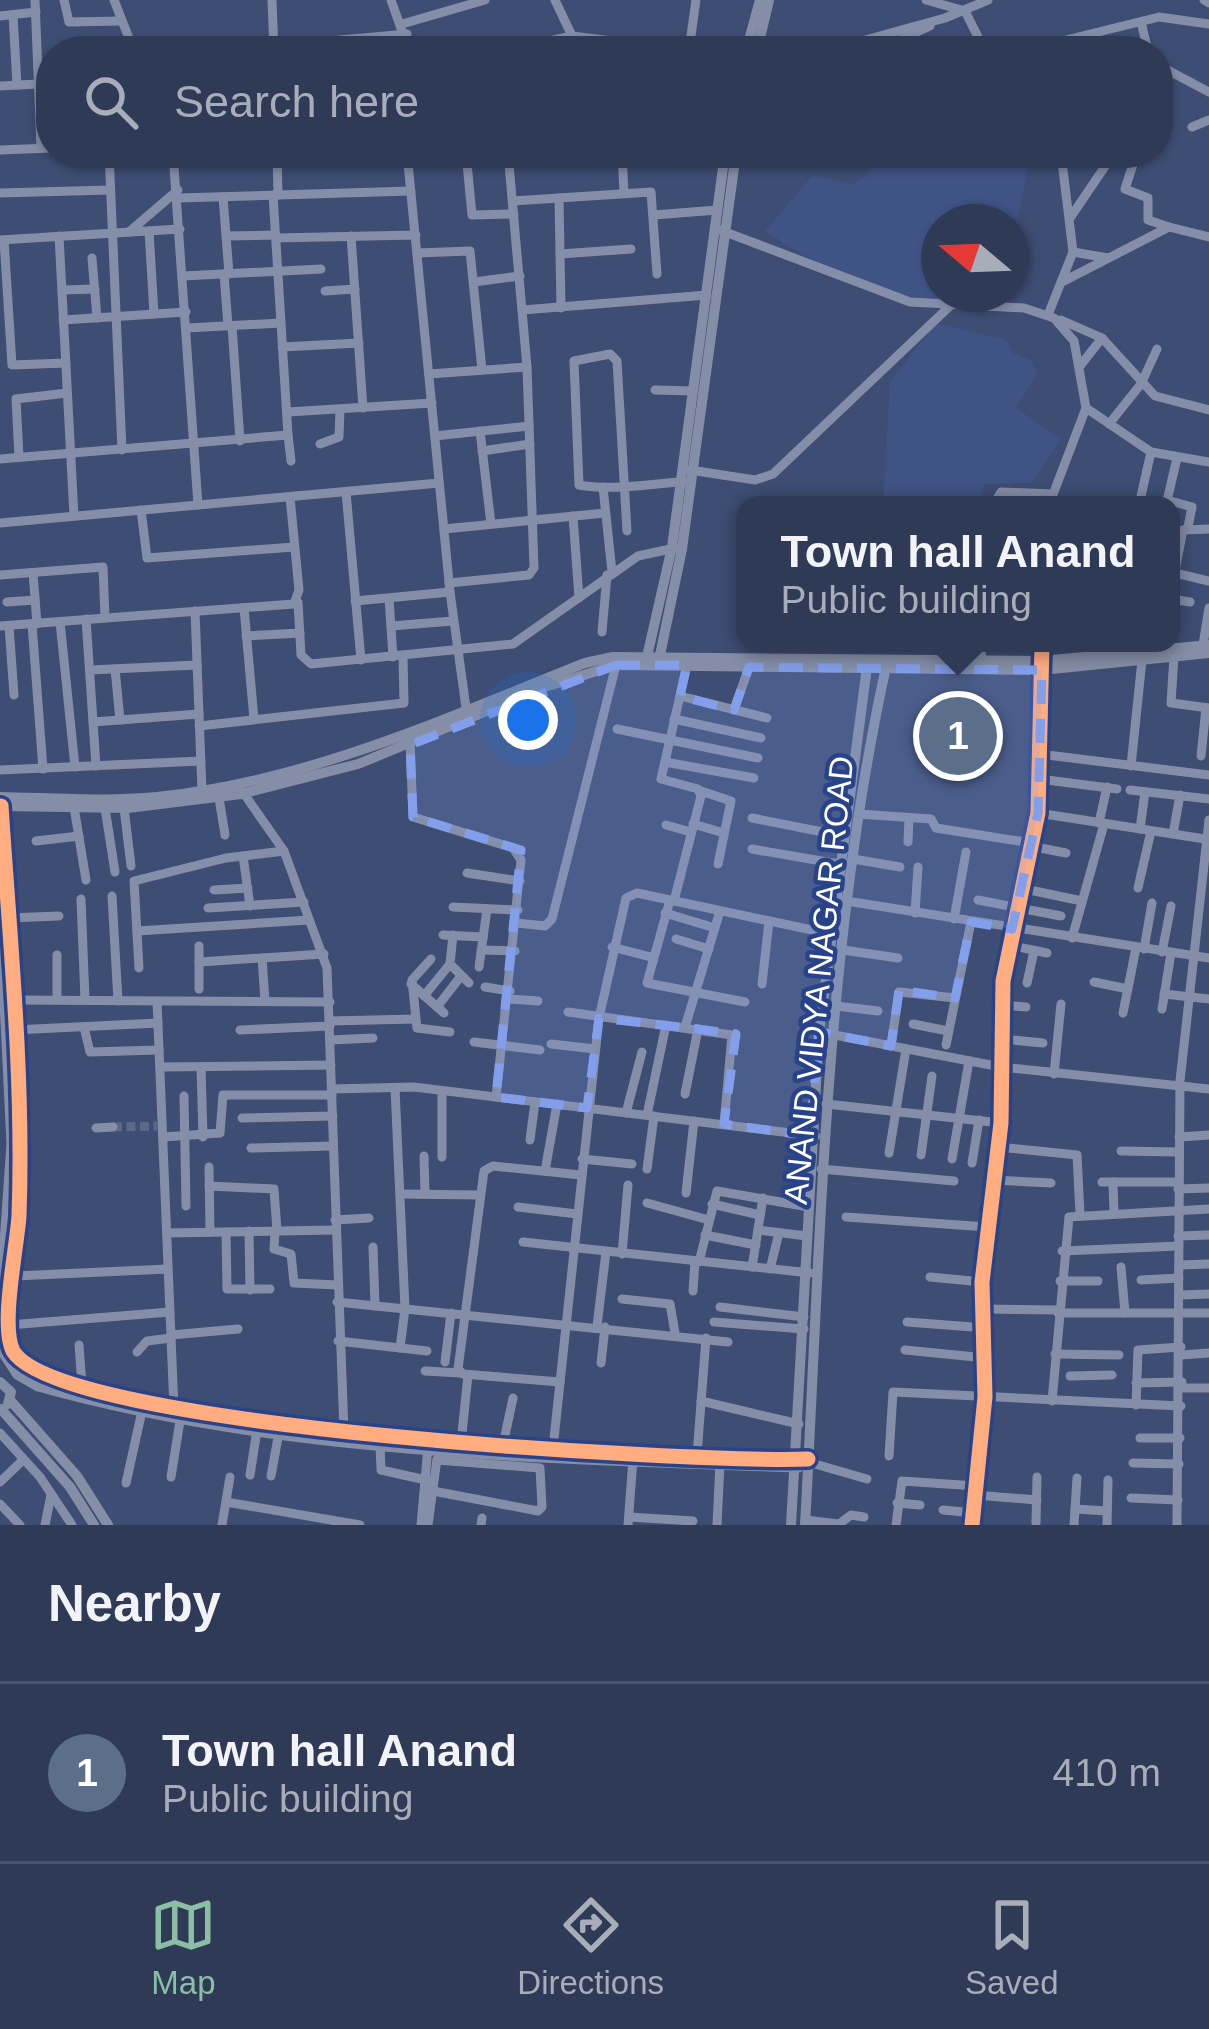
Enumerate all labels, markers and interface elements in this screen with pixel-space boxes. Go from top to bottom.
search box [36,36,1173,168]
icon: search [78,69,144,135]
text: Search here [174,76,419,127]
north arrow [921,204,1029,312]
popup [736,496,1180,652]
text: Town hall Anand [781,526,1135,577]
text: Public building [781,578,1032,621]
your location [498,690,558,750]
pin: 1 [919,691,997,781]
street label: ANAND VIDYA NAGAR ROAD [777,754,860,1206]
text: Nearby [48,1575,221,1632]
text: Town hall Anand [162,1725,517,1776]
text: 1 [76,1751,98,1794]
text: 410 m [1053,1751,1161,1794]
text: Public building [162,1777,414,1820]
tab: Map [150,1892,216,2002]
tab: Directions [517,1892,664,2002]
tab: Saved [965,1892,1059,2002]

